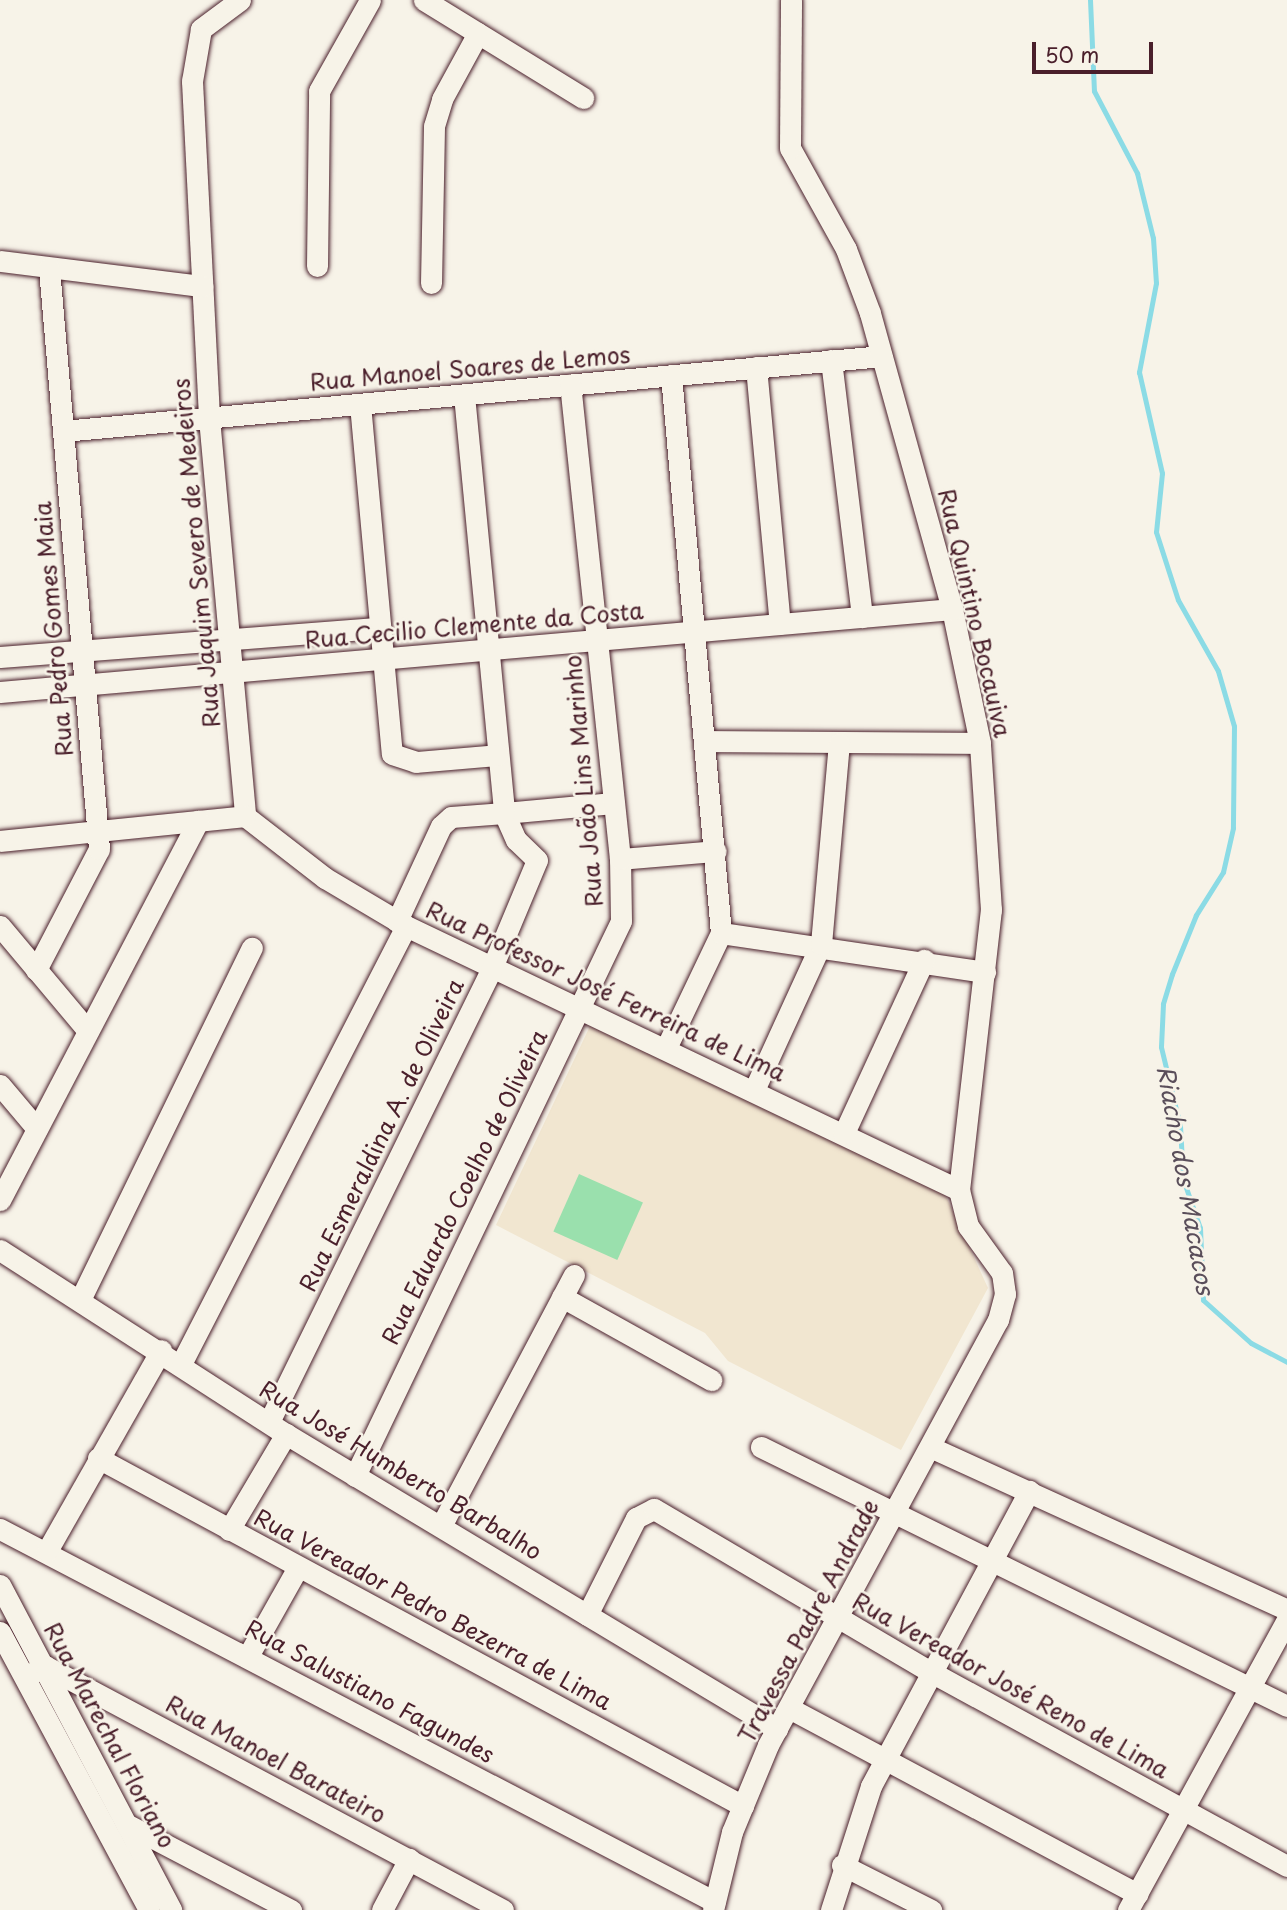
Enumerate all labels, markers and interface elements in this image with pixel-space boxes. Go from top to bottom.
scale bar [1035,28,1156,72]
text: 50 m [1045,38,1099,70]
street label: Rua Manoel Soares de Lemos [307,340,633,396]
street label: Rua Jaquim Severo de Medeiros [167,377,225,729]
street label: Rua Quintino Bocauiva [933,486,1017,740]
street label: Rua Pedro Gomes Maia [28,498,78,760]
street label: Rua Cecilio Clemente da Costa [302,596,646,654]
street label: Rua João Lins Marinho [558,654,608,908]
street label: Rua Professor José Ferreira de Lima [419,894,793,1088]
street label: Rua Esmeraldina A. de Oliveira [293,974,469,1296]
street label: Rua Eduardo Coelho de Oliveira [375,1023,553,1351]
water label: Riacho dos Macacos [1152,1062,1220,1298]
street label: Rua José Humberto Barbalho [254,1374,548,1566]
street label: Travessa Padre Andrade [732,1495,884,1747]
street label: Rua Vereador Pedro Bezerra de Lima [246,1501,620,1717]
street label: Rua Vereador José Reno de Lima [845,1585,1177,1785]
street label: Rua Salustiano Fagundes [241,1614,499,1768]
street label: Rua Marechal Floriano [39,1617,181,1853]
street label: Rua Manoel Barateiro [161,1689,391,1829]

